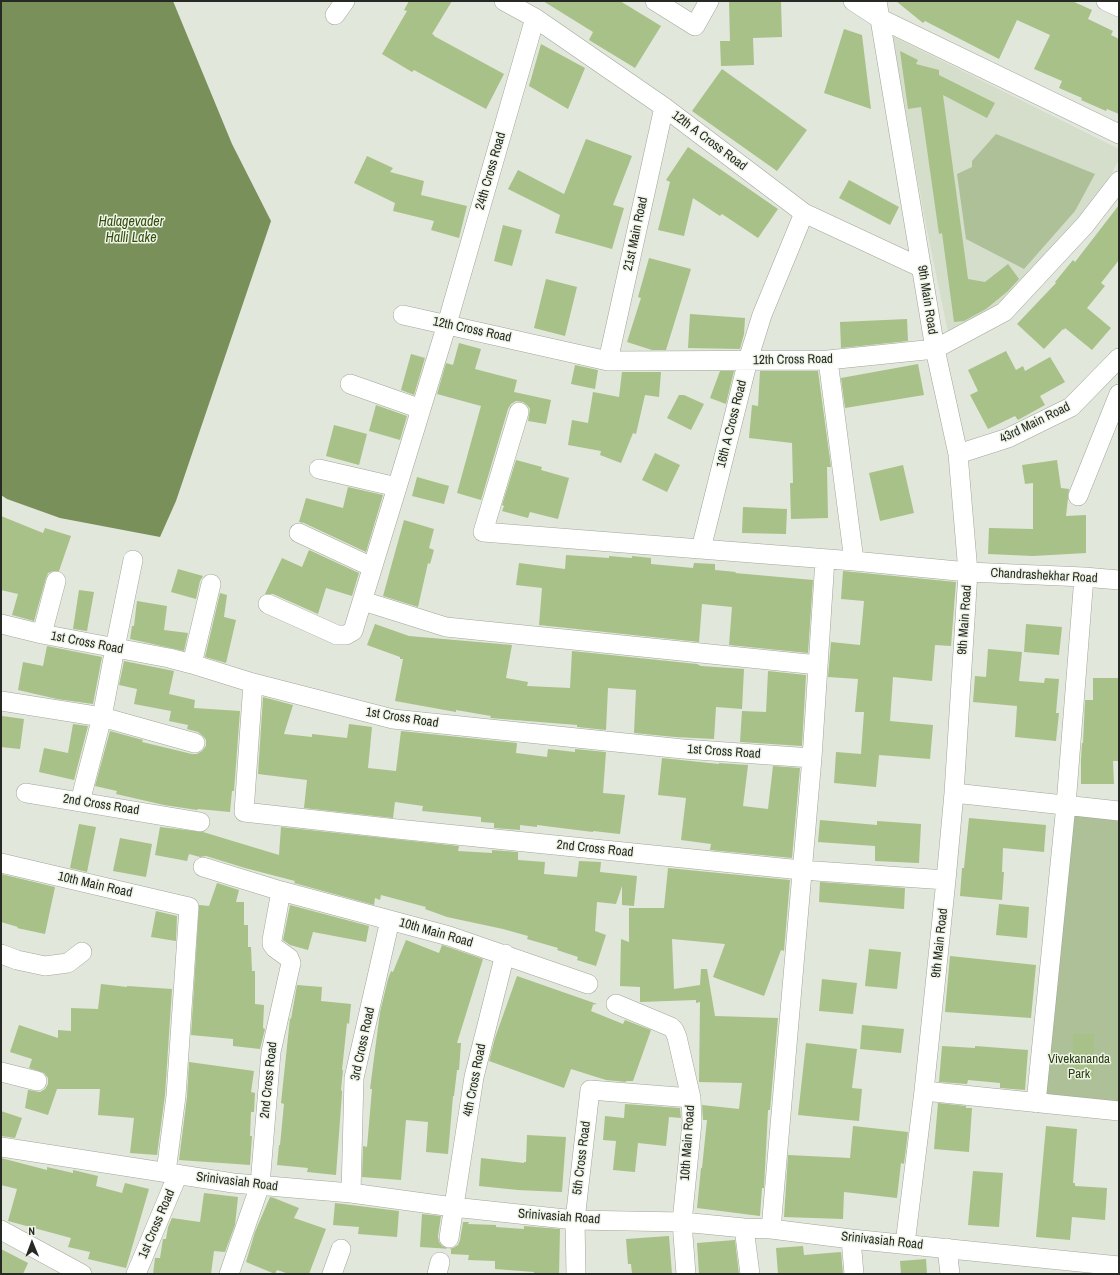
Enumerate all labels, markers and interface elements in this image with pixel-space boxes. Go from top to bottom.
street label: 12th A Cross Road [668,108,750,174]
street label: 24th Cross Road [472,130,510,212]
street label: 21st Main Road [621,196,651,272]
water label: Halagevader Halli Lake [98,214,164,246]
street label: 9th Main Road [914,264,940,336]
street label: 12th Cross Road [431,314,513,346]
street label: 12th Cross Road [753,352,833,368]
street label: 16th A Cross Road [714,378,750,470]
street label: 43rd Main Road [997,399,1073,447]
street label: Chandrashekhar Road [990,565,1098,587]
street label: 9th Main Road [955,585,975,655]
street label: 1st Cross Road [49,628,125,658]
street label: 1st Cross Road [365,705,439,731]
street label: 1st Cross Road [687,742,761,762]
street label: 2nd Cross Road [62,791,140,819]
street label: 2nd Cross Road [556,837,634,861]
street label: 10th Main Road [56,869,134,901]
street label: 9th Main Road [929,907,951,979]
street label: 10th Main Road [397,915,475,951]
street label: 3rd Cross Road [348,1006,378,1082]
street label: 2nd Cross Road [257,1041,281,1119]
street label: 4th Cross Road [460,1042,490,1118]
park label: Vivekananda Park [1048,1052,1110,1083]
street label: 10th Main Road [678,1105,698,1181]
street label: 5th Cross Road [570,1120,594,1196]
street label: Srinivasiah Road [195,1169,279,1195]
street label: 1st Cross Road [135,1187,179,1261]
street label: Srinivasiah Road [517,1206,601,1228]
north arrow [12,1223,52,1263]
text: N [28,1224,35,1238]
street label: Srinivasiah Road [840,1229,924,1253]

